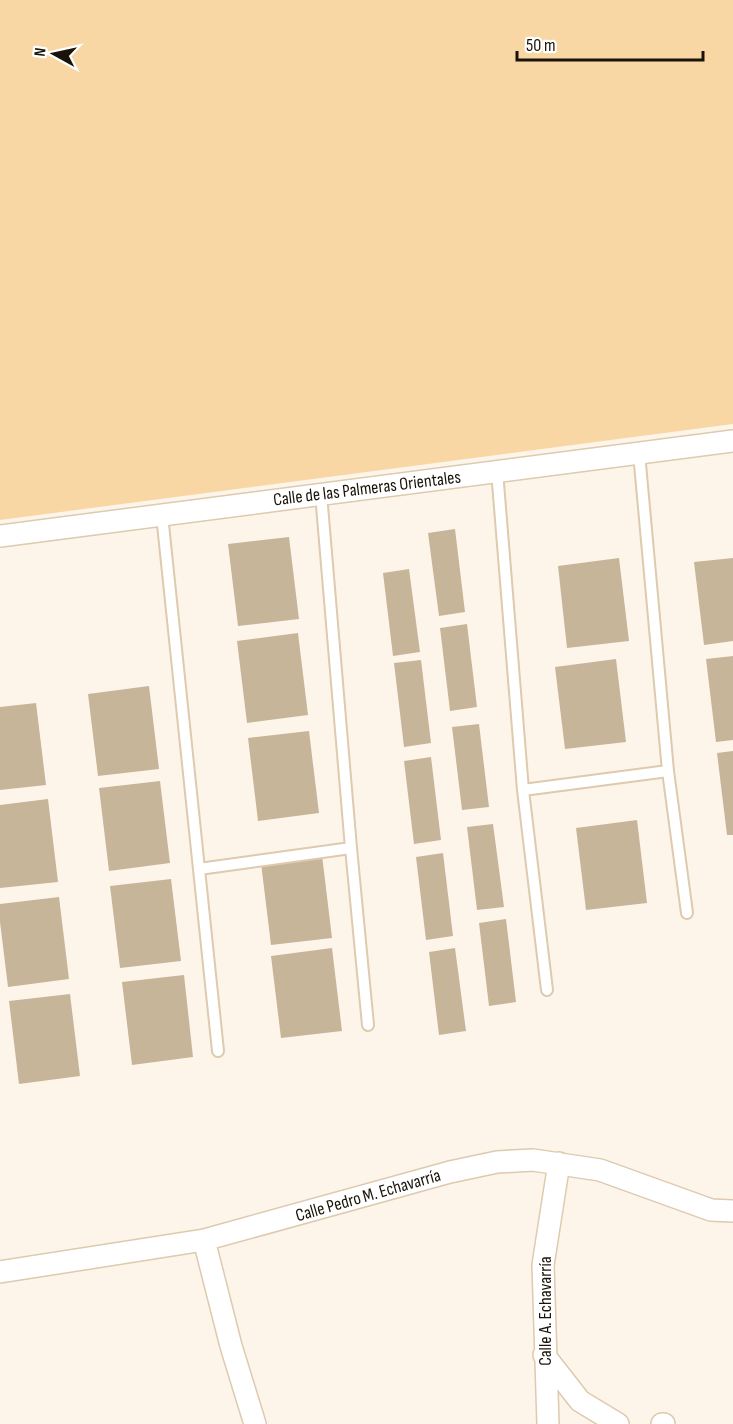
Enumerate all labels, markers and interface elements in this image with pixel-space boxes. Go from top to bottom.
north arrow [24,24,84,84]
scale bar [517,24,703,62]
text: 50 m [526,35,556,56]
text: N [31,47,51,58]
street label: Calle de las Palmeras Orientales [272,467,462,510]
street label: Calle Pedro M. Echavarría [293,1165,443,1226]
street label: Calle A. Echavarría [535,1256,556,1366]

